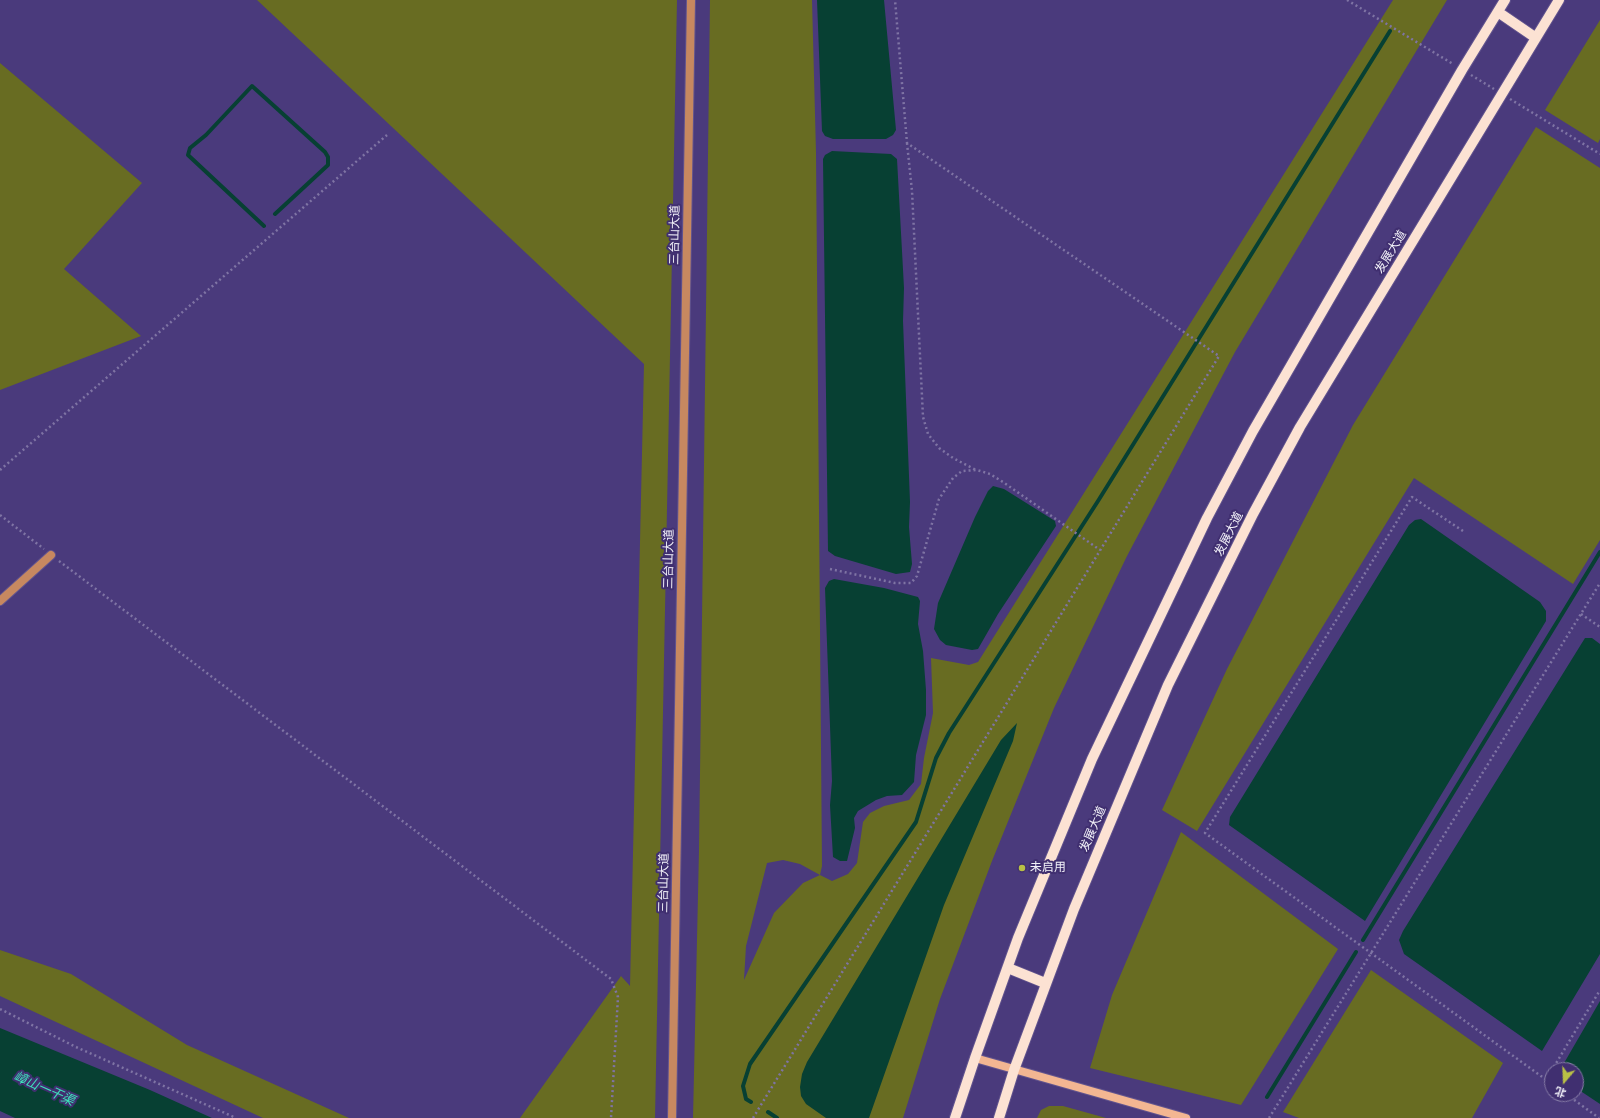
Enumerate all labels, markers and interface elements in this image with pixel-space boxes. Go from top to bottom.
street label: 三台山大道 [667,205,683,265]
street label: 发展大道 [1372,228,1410,276]
street label: 发展大道 [1212,509,1246,559]
street label: 三台山大道 [661,529,677,589]
street label: 发展大道 [1077,804,1109,854]
street label: 三台山大道 [656,853,672,913]
place label: 未启用 [1030,861,1066,875]
marker: 未启用 [1017,863,1027,873]
north arrow [1544,1062,1584,1102]
water label: 嶂山一干渠 [11,1069,77,1109]
text: 北 [1553,1084,1568,1101]

